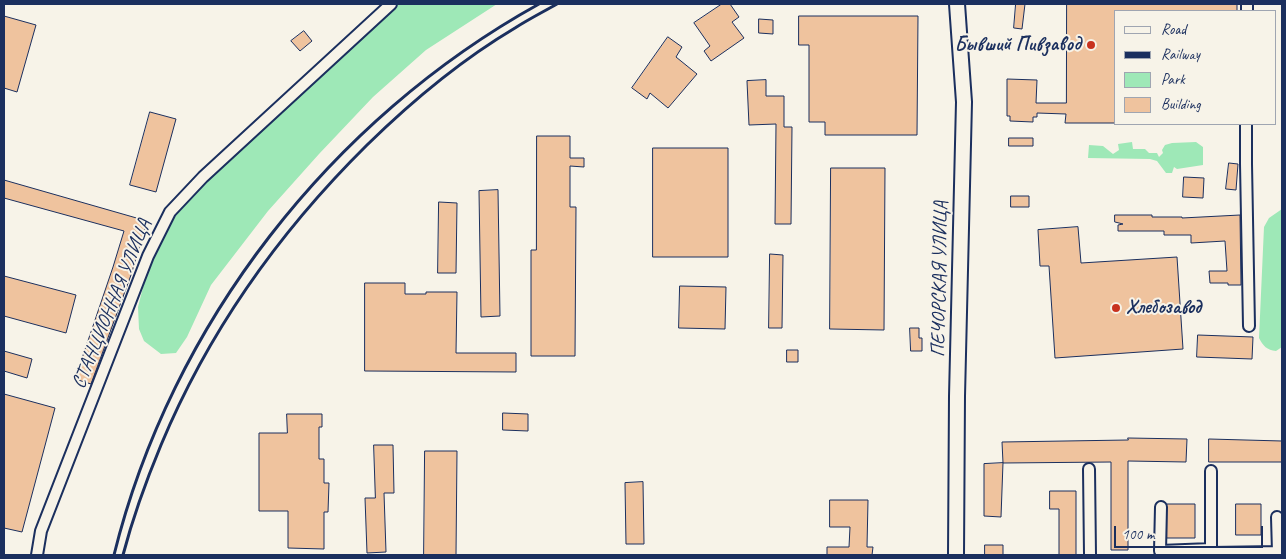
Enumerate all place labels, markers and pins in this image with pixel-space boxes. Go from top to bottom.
place label: Бывший Пивзавод [955,33,1081,57]
marker: Бывший Пивзавод [1085,39,1097,51]
place label: Хлебозавод [1126,296,1201,320]
marker: Хлебозавод [1110,302,1122,314]

